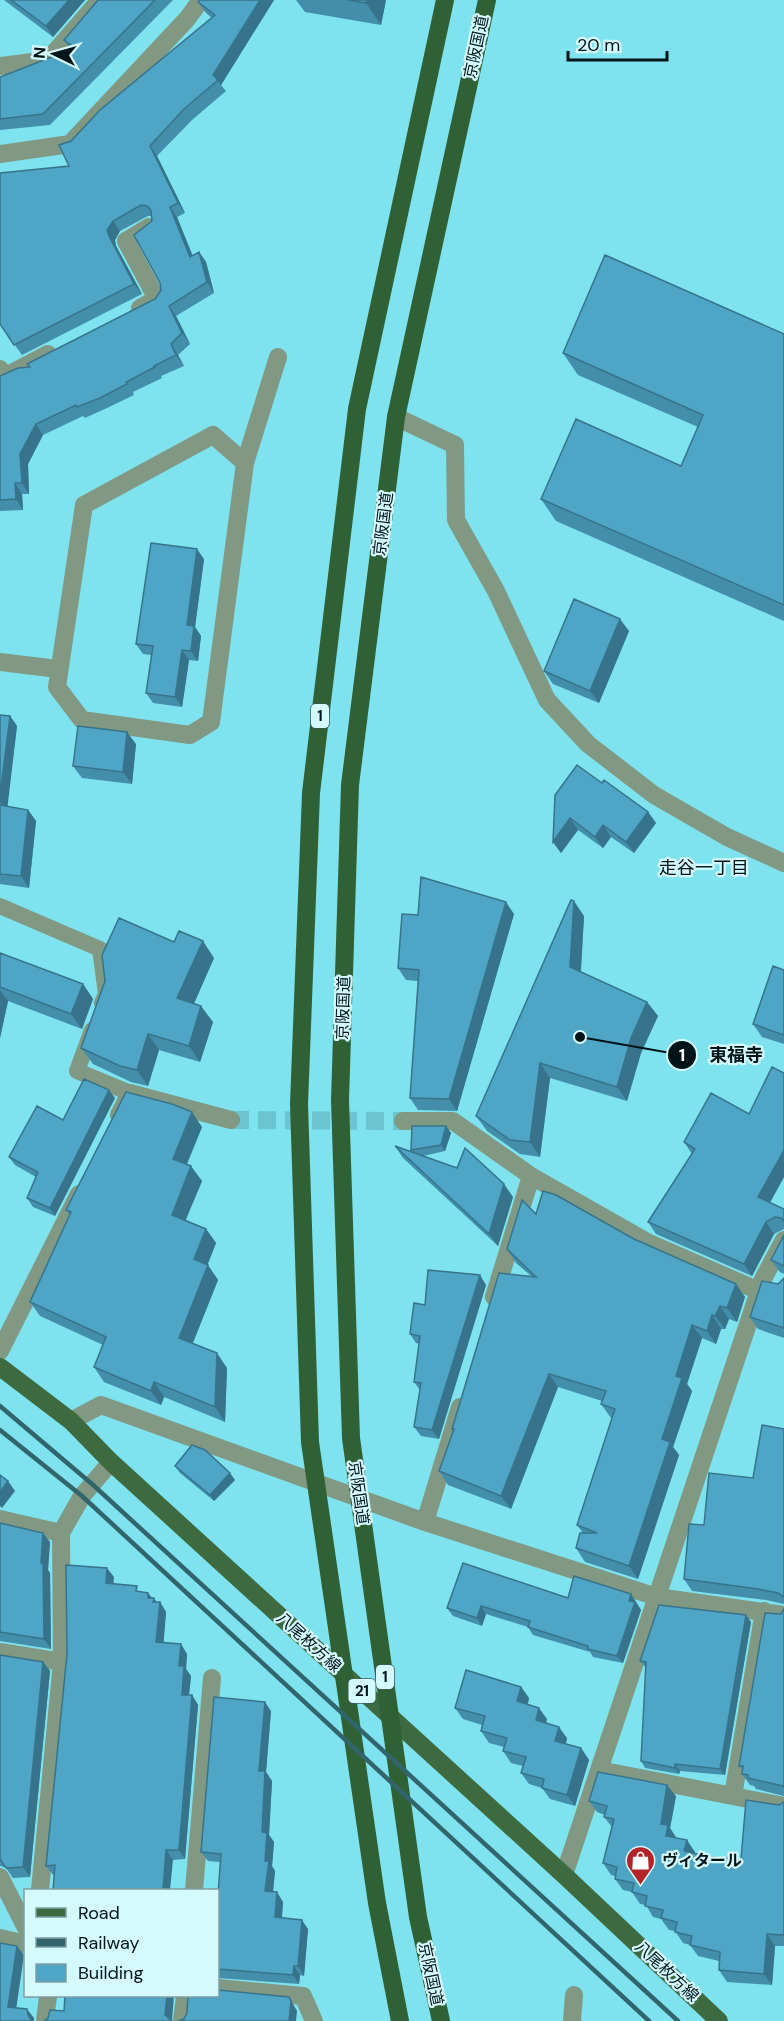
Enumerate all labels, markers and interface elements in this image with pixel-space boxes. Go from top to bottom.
street label: 京阪国道 [459,14,493,80]
north arrow [24,24,84,84]
scale bar [568,24,667,62]
text: 20 m [577,33,620,57]
text: N [29,46,51,59]
street label: 京阪国道 [369,491,397,557]
road number: 1 [311,704,329,728]
district label: 走谷一丁目 [659,856,749,880]
street label: 京阪国道 [331,976,355,1040]
callout: 東福寺 [667,1037,775,1073]
text: 1 [679,1043,685,1067]
text: 東福寺 [709,1043,763,1067]
street label: 京阪国道 [344,1460,374,1526]
street label: 八尾枚方線 [272,1607,346,1677]
road number: 1 [376,1665,394,1689]
road number: 21 [348,1679,376,1703]
shop icon: ヴィタール [625,1844,657,1886]
place label: ヴィタール [662,1850,742,1871]
legend [24,1889,219,1997]
text: Road [78,1901,120,1925]
text: Railway [78,1931,140,1955]
street label: 八尾枚方線 [631,1936,703,2006]
street label: 京阪国道 [414,1941,448,2007]
text: Building [78,1961,143,1985]

